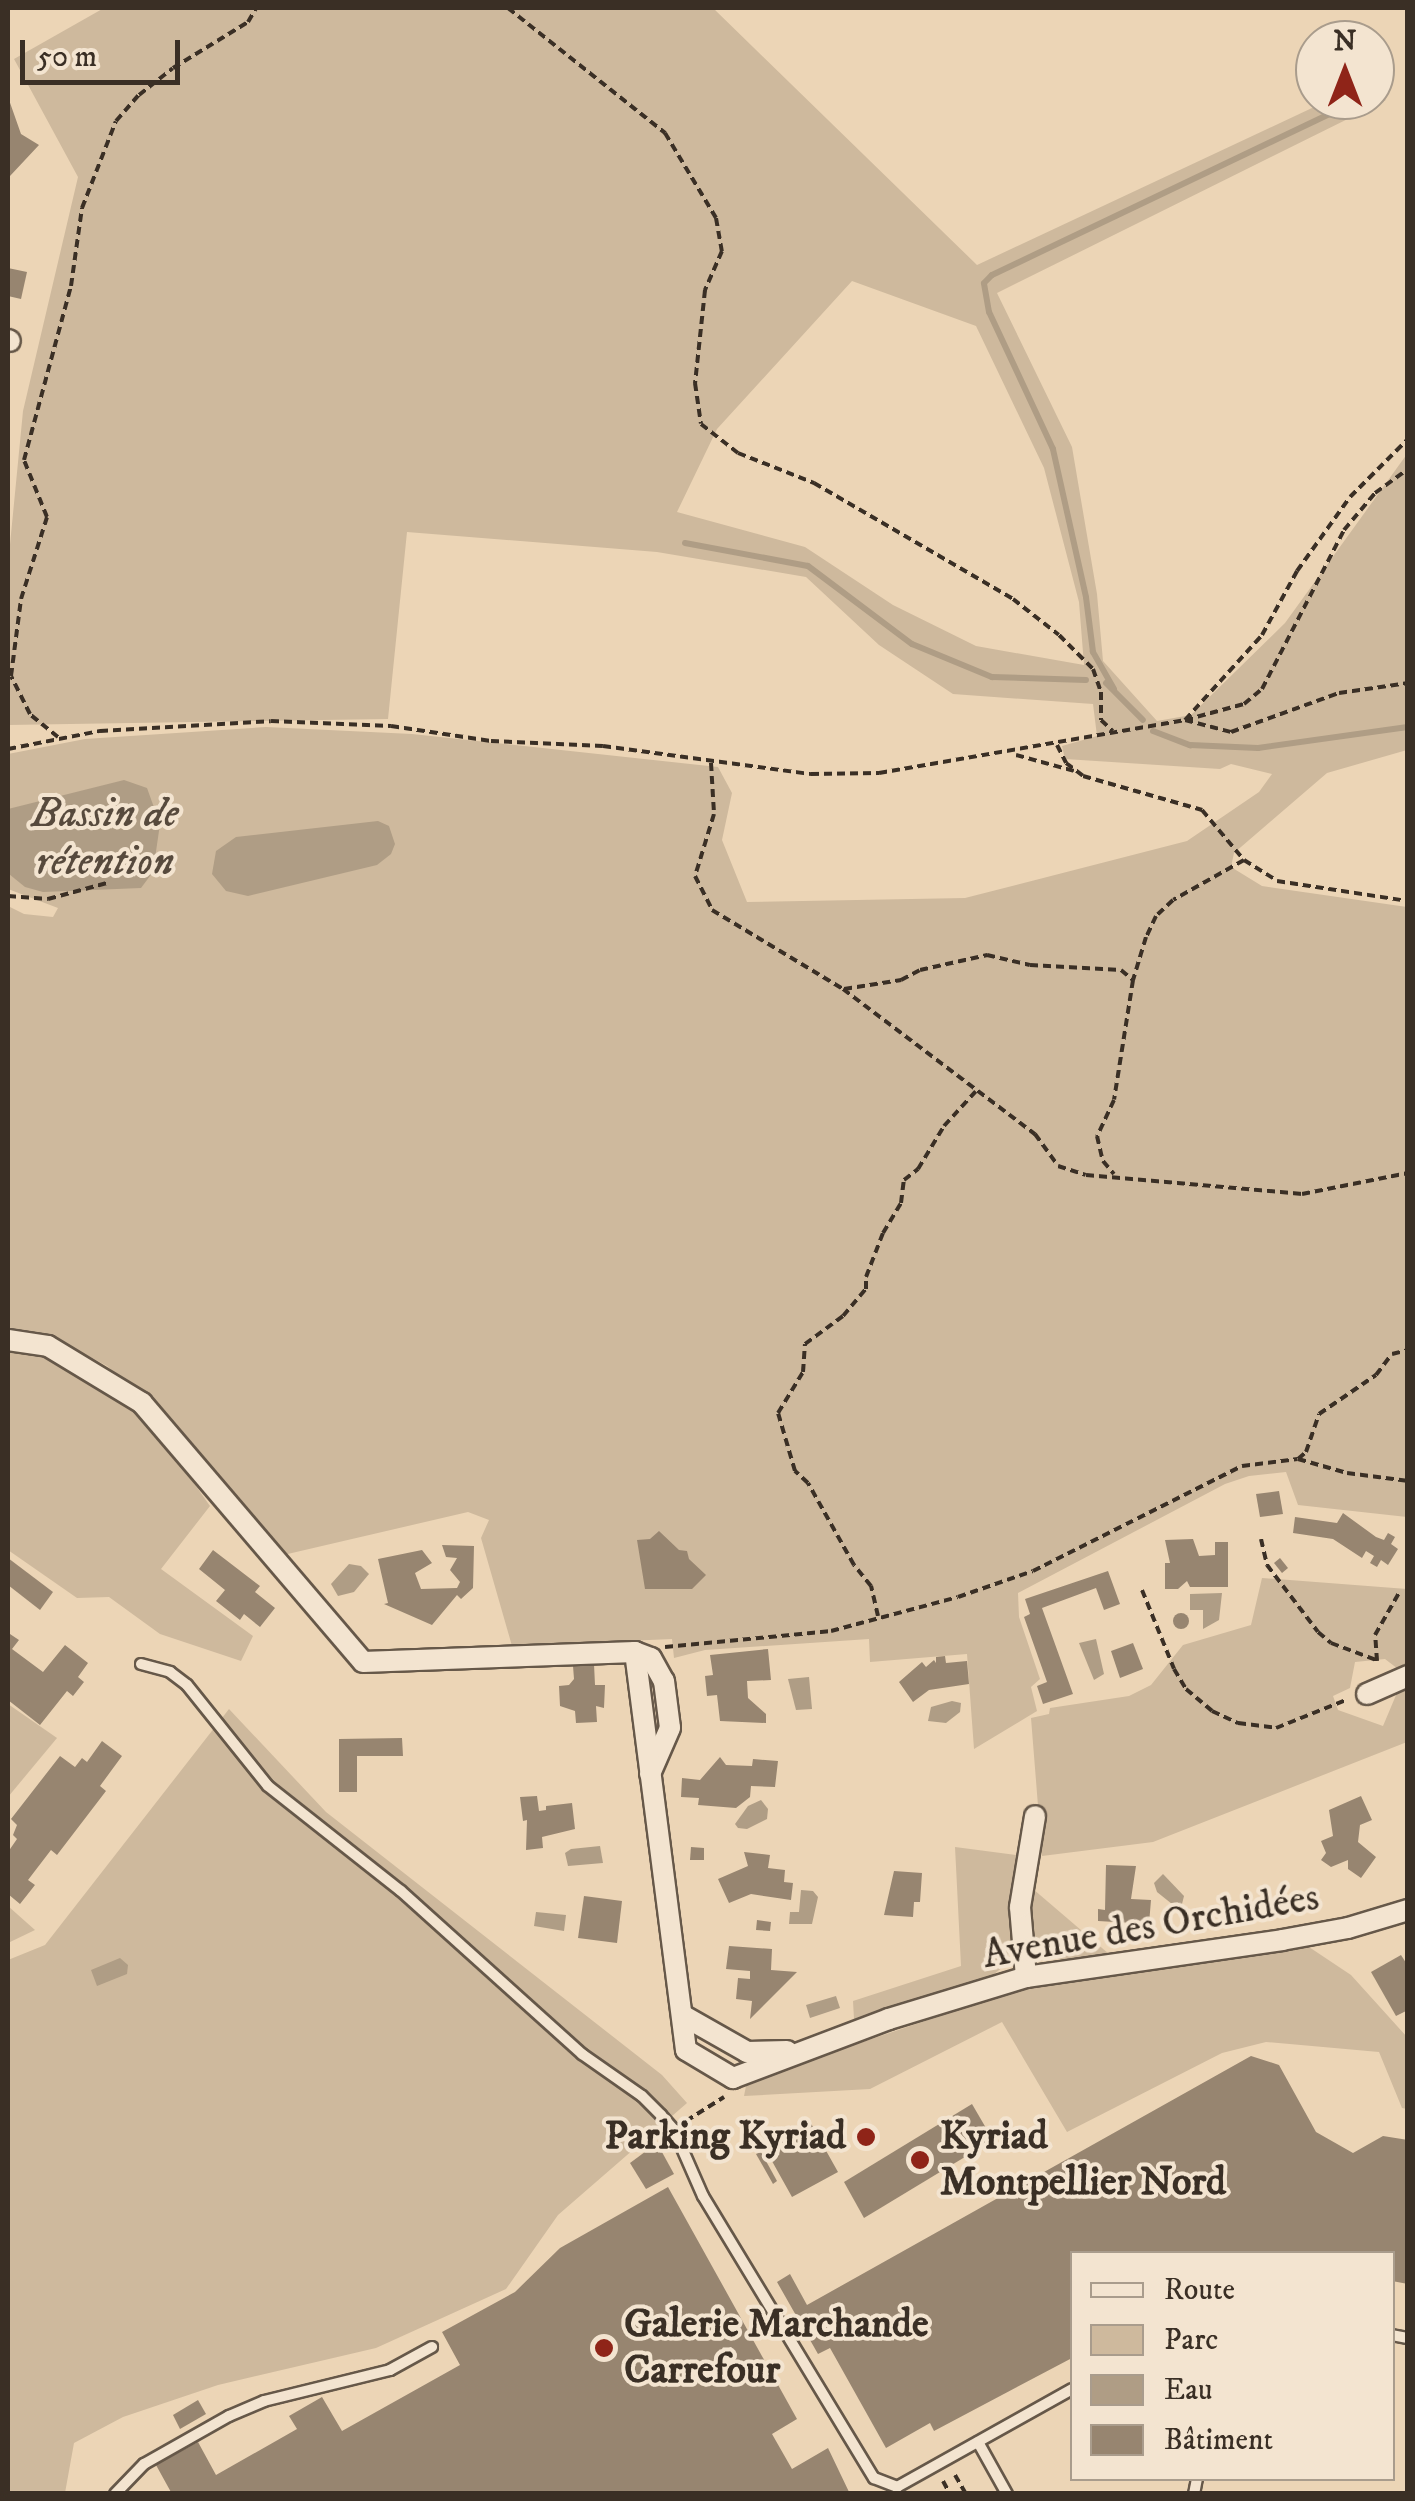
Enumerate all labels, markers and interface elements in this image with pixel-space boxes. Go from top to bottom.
scale bar [25,20,185,82]
north arrow [1295,20,1395,120]
text: N [1334,24,1356,59]
text: 50 m [37,39,97,76]
water label: Bassin de rétention [31,789,179,888]
street label: Avenue des Orchidées [979,1874,1323,1980]
place label: Parking Kyriad [604,2113,846,2161]
place label: Kyriad Montpellier Nord [940,2113,1226,2207]
marker: Parking Kyriad [855,2126,877,2148]
marker: Kyriad Montpellier Nord [909,2149,931,2171]
legend [1070,2251,1395,2481]
text: Route [1164,2272,1235,2309]
place label: Galerie Marchande Carrefour [624,2301,929,2395]
text: Parc [1164,2322,1218,2359]
marker: Galerie Marchande Carrefour [593,2337,615,2359]
text: Eau [1164,2372,1212,2409]
text: Bâtiment [1164,2422,1273,2459]

